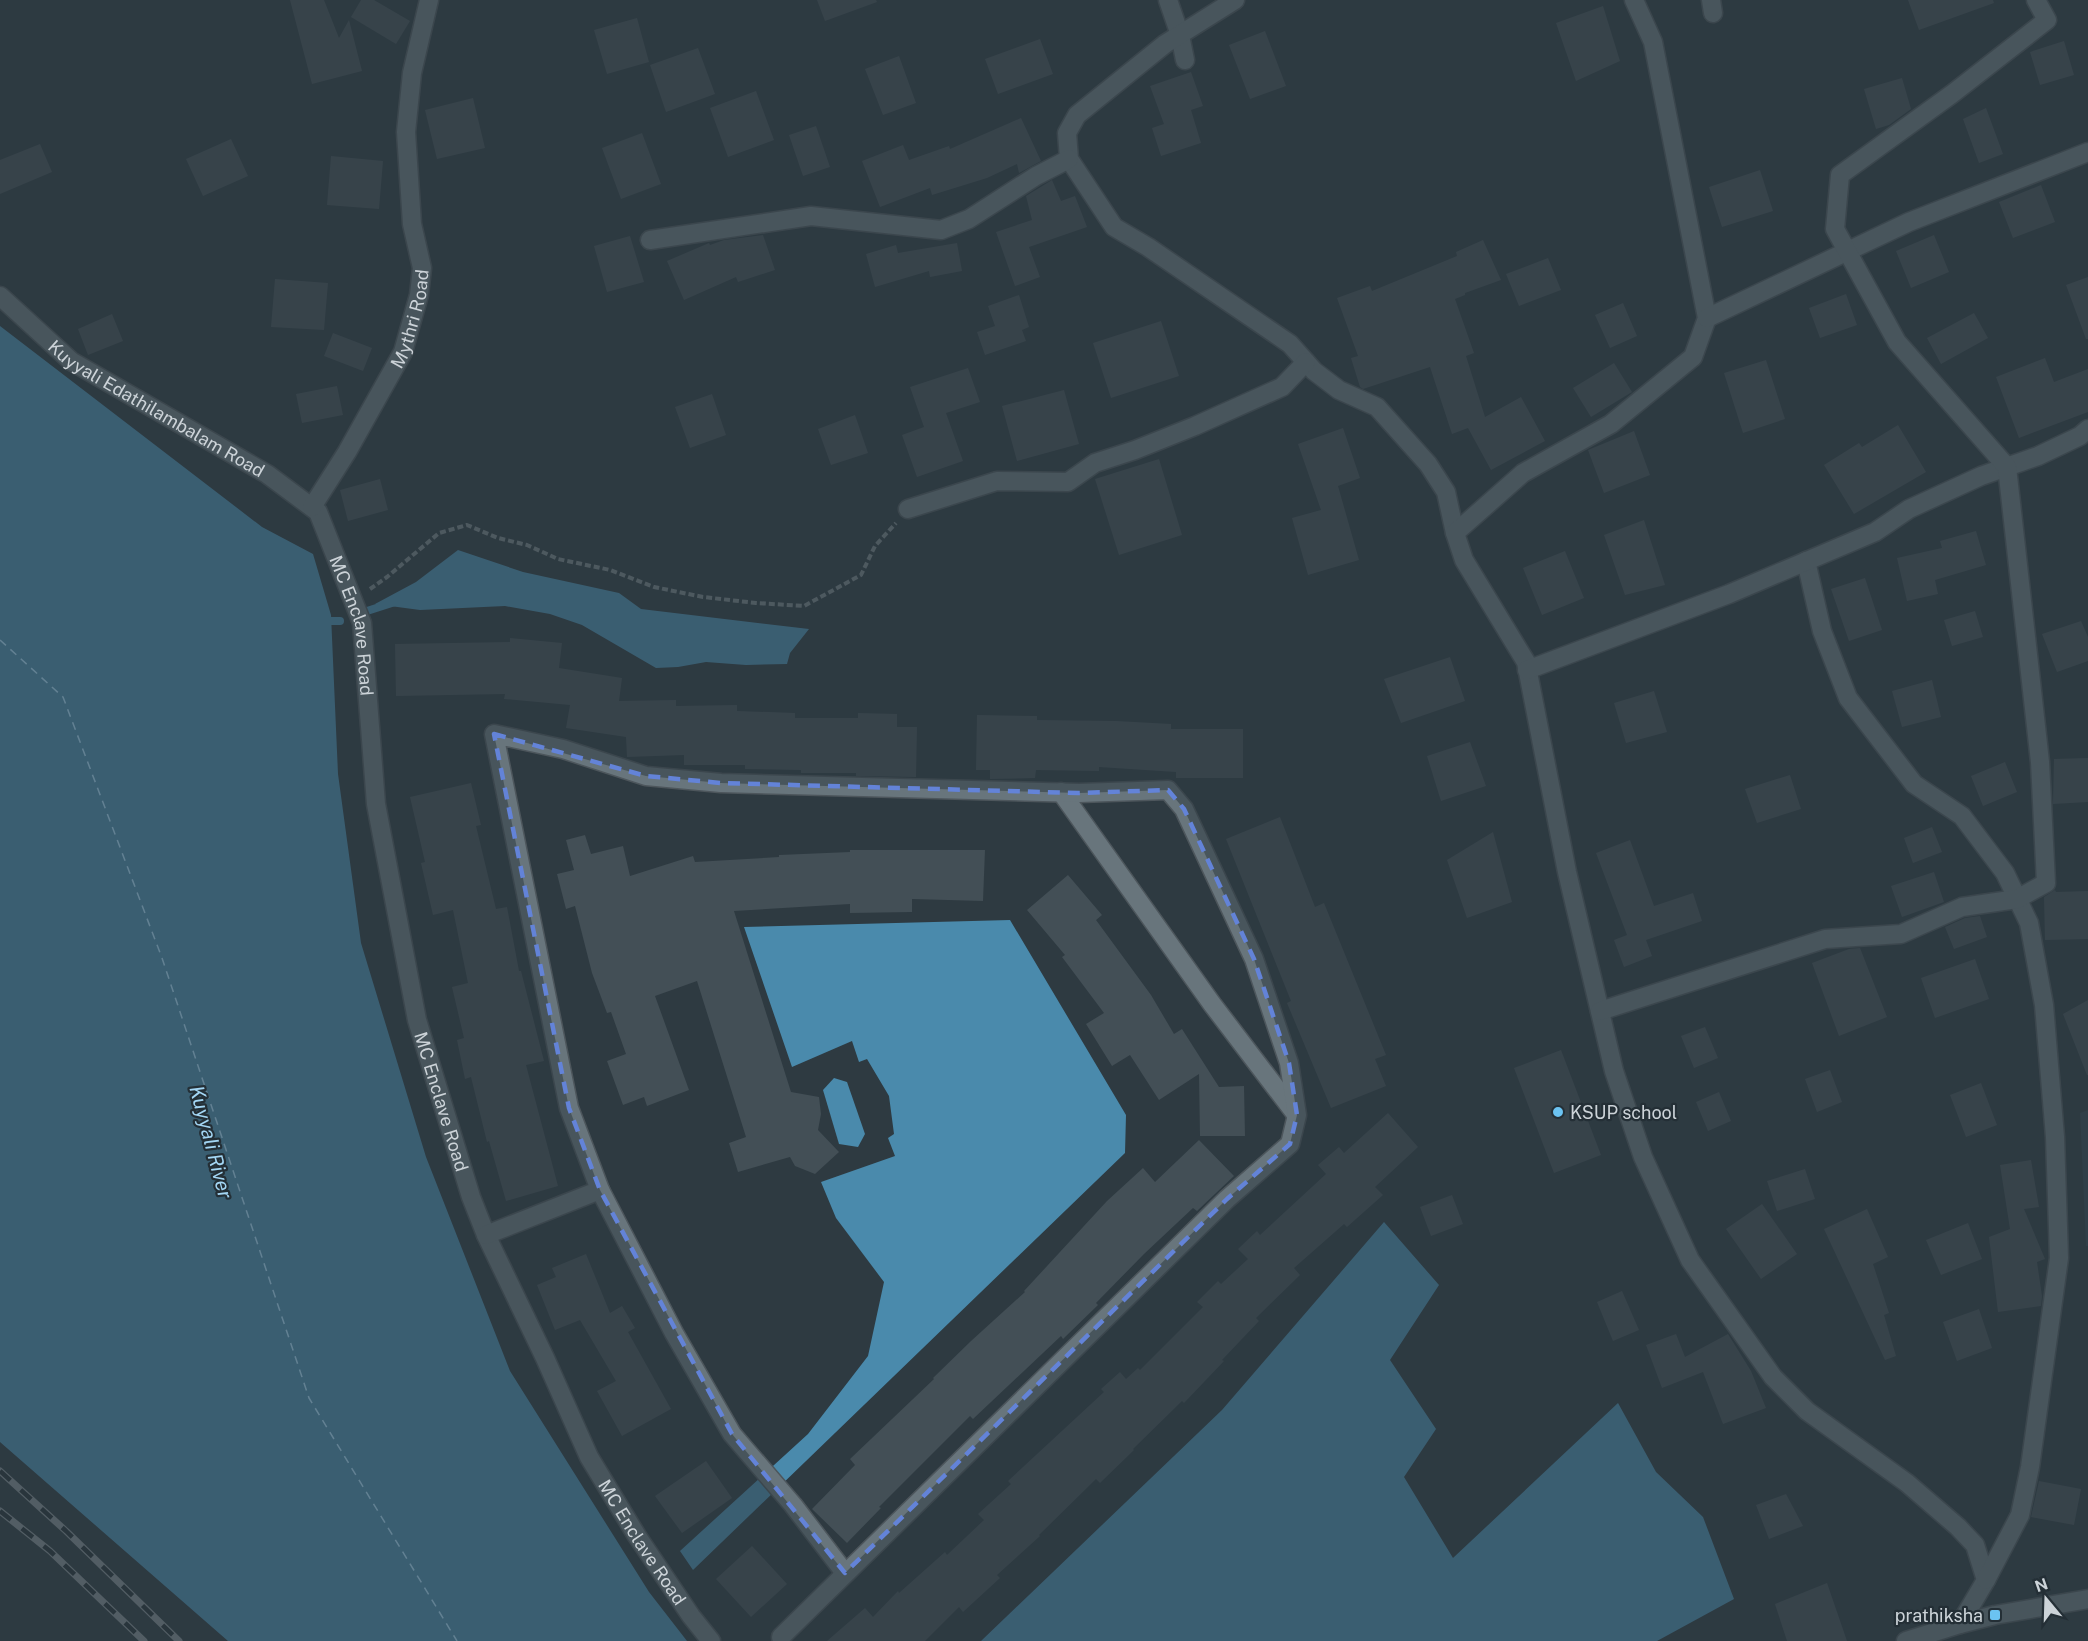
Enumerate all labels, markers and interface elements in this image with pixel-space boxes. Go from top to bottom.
street label: Mythri Road [386,268,432,372]
street label: Kuyyali Edathilambalam Road [44,335,269,481]
street label: MC Enclave Road [326,552,378,696]
street label: MC Enclave Road [411,1029,473,1174]
water label: Kuyyali River [184,1083,238,1202]
place label: KSUP school [1570,1102,1677,1123]
marker: KSUP school [1551,1105,1565,1119]
street label: MC Enclave Road [595,1476,691,1609]
north arrow [2016,1569,2076,1629]
text: N [2032,1574,2050,1596]
place label: prathiksha [1895,1605,1983,1626]
marker: prathiksha [1988,1608,2002,1622]

